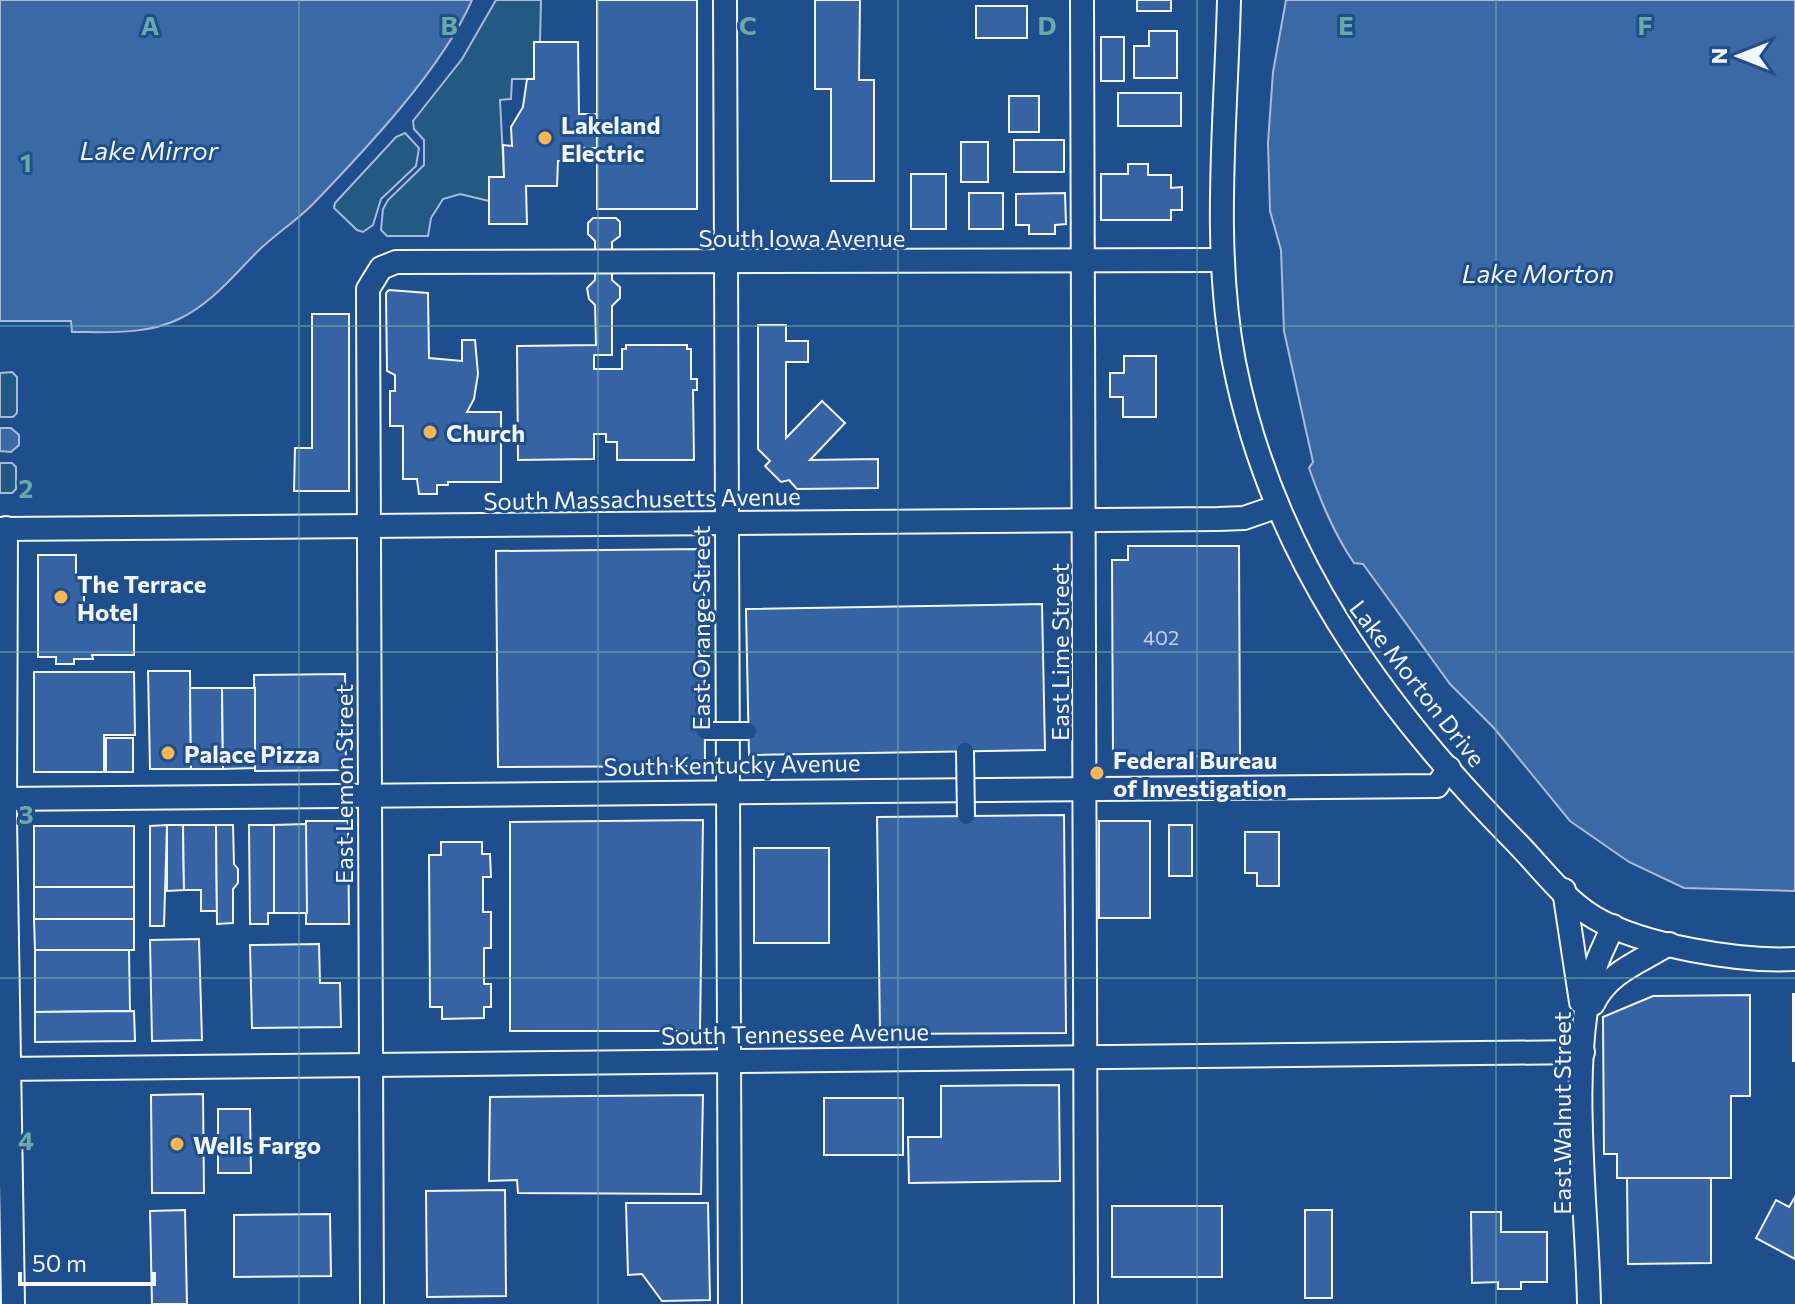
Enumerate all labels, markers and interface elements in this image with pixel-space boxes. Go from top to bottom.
text: A [141,9,160,40]
text: B [440,9,458,40]
text: C [739,9,757,40]
text: D [1037,9,1057,40]
text: E [1338,9,1354,40]
text: F [1637,9,1653,40]
north arrow [1699,16,1779,96]
text: N [1705,48,1732,64]
place label: Lakeland Electric [561,110,660,167]
marker: Lakeland Electric [536,129,554,147]
water label: Lake Mirror [80,134,220,165]
text: 1 [20,146,32,177]
street label: South Iowa Avenue [699,223,905,252]
water label: Lake Morton [1462,257,1614,288]
place label: Church [446,418,525,447]
marker: Church [421,423,439,441]
text: 2 [19,472,33,503]
street label: South Massachusetts Avenue [483,481,801,515]
street label: East Orange Street [686,525,715,731]
street label: East Lime Street [1045,563,1074,741]
place label: The Terrace Hotel [77,569,206,626]
marker: The Terrace Hotel [52,588,70,606]
street label: Lake Morton Drive [1344,594,1492,772]
house number: 402 [1143,625,1179,649]
street label: East Lemon Street [329,684,358,884]
place label: Palace Pizza [184,739,320,768]
marker: Palace Pizza [159,744,177,762]
place label: Federal Bureau of Investigation [1113,745,1287,802]
street label: South Kentucky Avenue [603,747,861,781]
marker: Federal Bureau of Investigation [1088,764,1106,782]
text: 3 [18,798,34,829]
street label: East Walnut Street [1547,1011,1576,1215]
street label: South Tennessee Avenue [661,1016,929,1050]
text: 4 [18,1124,34,1155]
place label: Wells Fargo [193,1130,321,1159]
marker: Wells Fargo [168,1135,186,1153]
scale bar [20,1236,154,1286]
text: 50 m [32,1248,87,1277]

